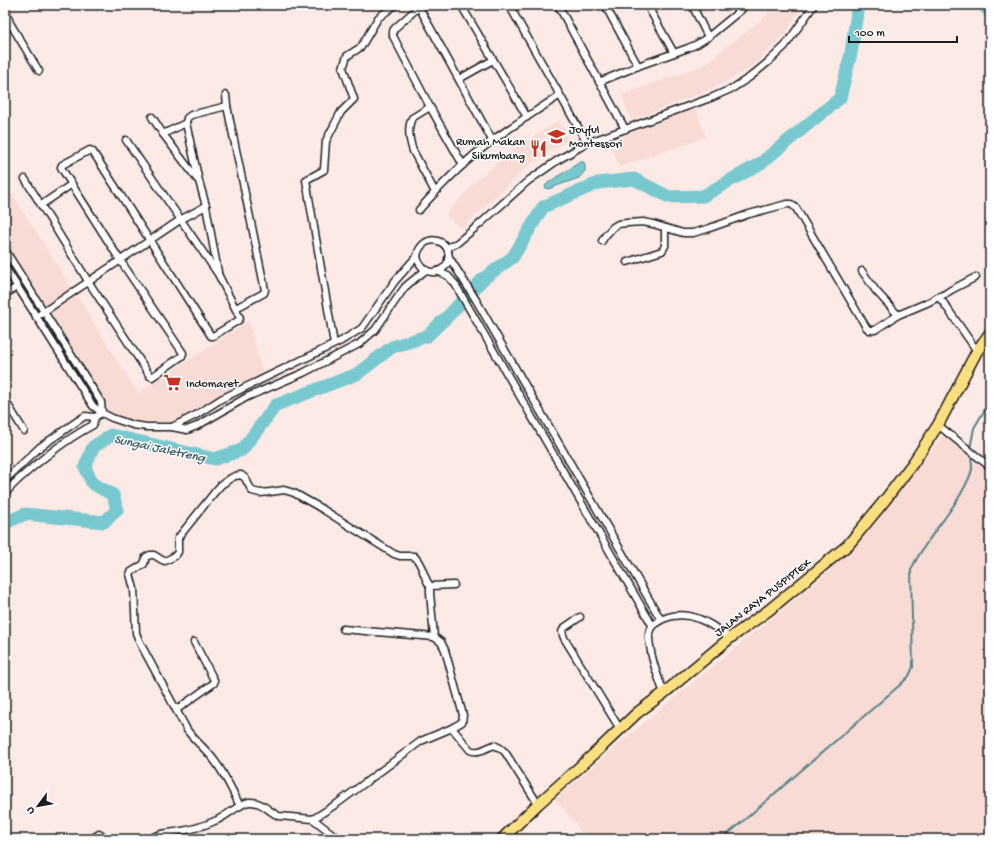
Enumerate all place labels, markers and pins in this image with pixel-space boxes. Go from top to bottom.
place label: Joyful Montessori [569,124,623,152]
school or university icon: Joyful Montessori [546,126,566,146]
place label: Rumah Makan Sikumbang [456,136,525,164]
restaurant icon: Rumah Makan Sikumbang [528,138,548,158]
supermarket icon: Indomaret [163,373,183,393]
place label: Indomaret [186,378,239,392]

